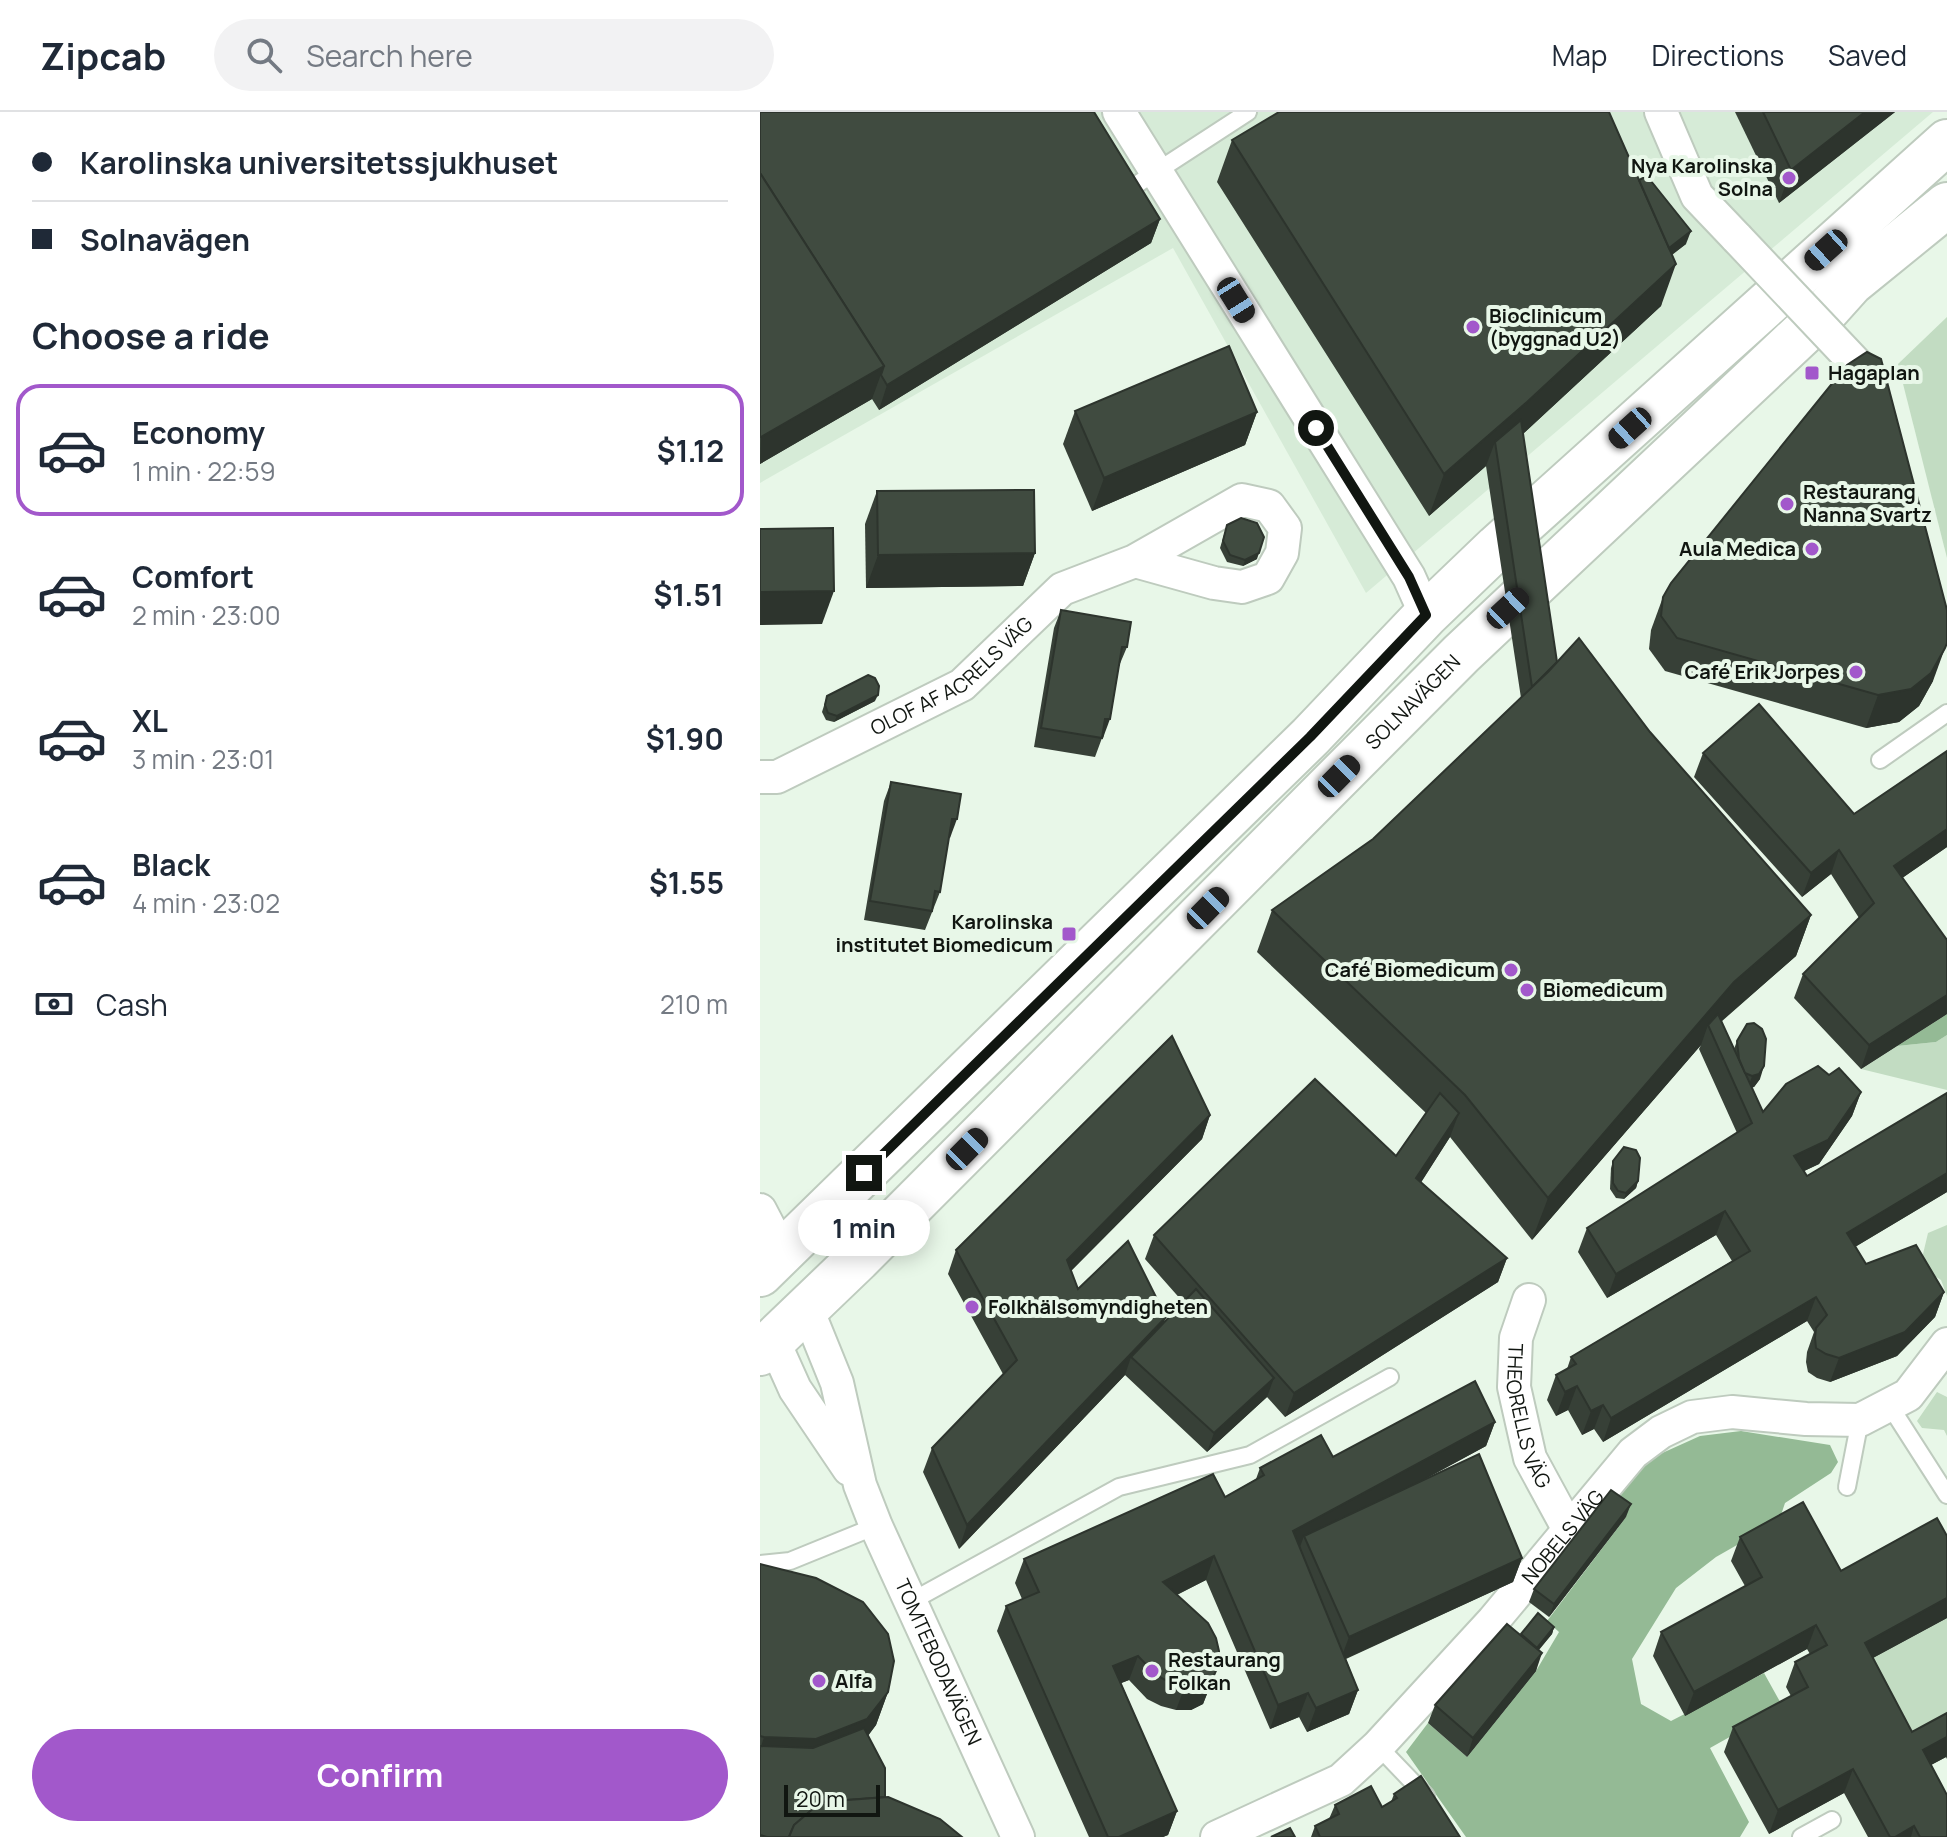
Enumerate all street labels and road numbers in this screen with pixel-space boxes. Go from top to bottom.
street label: OLOF AF ACRELS VÄG [866,610,1038,741]
street label: SOLNAVÄGEN [1359,648,1466,755]
street label: THEORELLS VÄG [1500,1343,1558,1493]
street label: NOBELS VÄG [1515,1484,1610,1590]
street label: TOMTEBODAVÄGEN [889,1574,988,1749]

